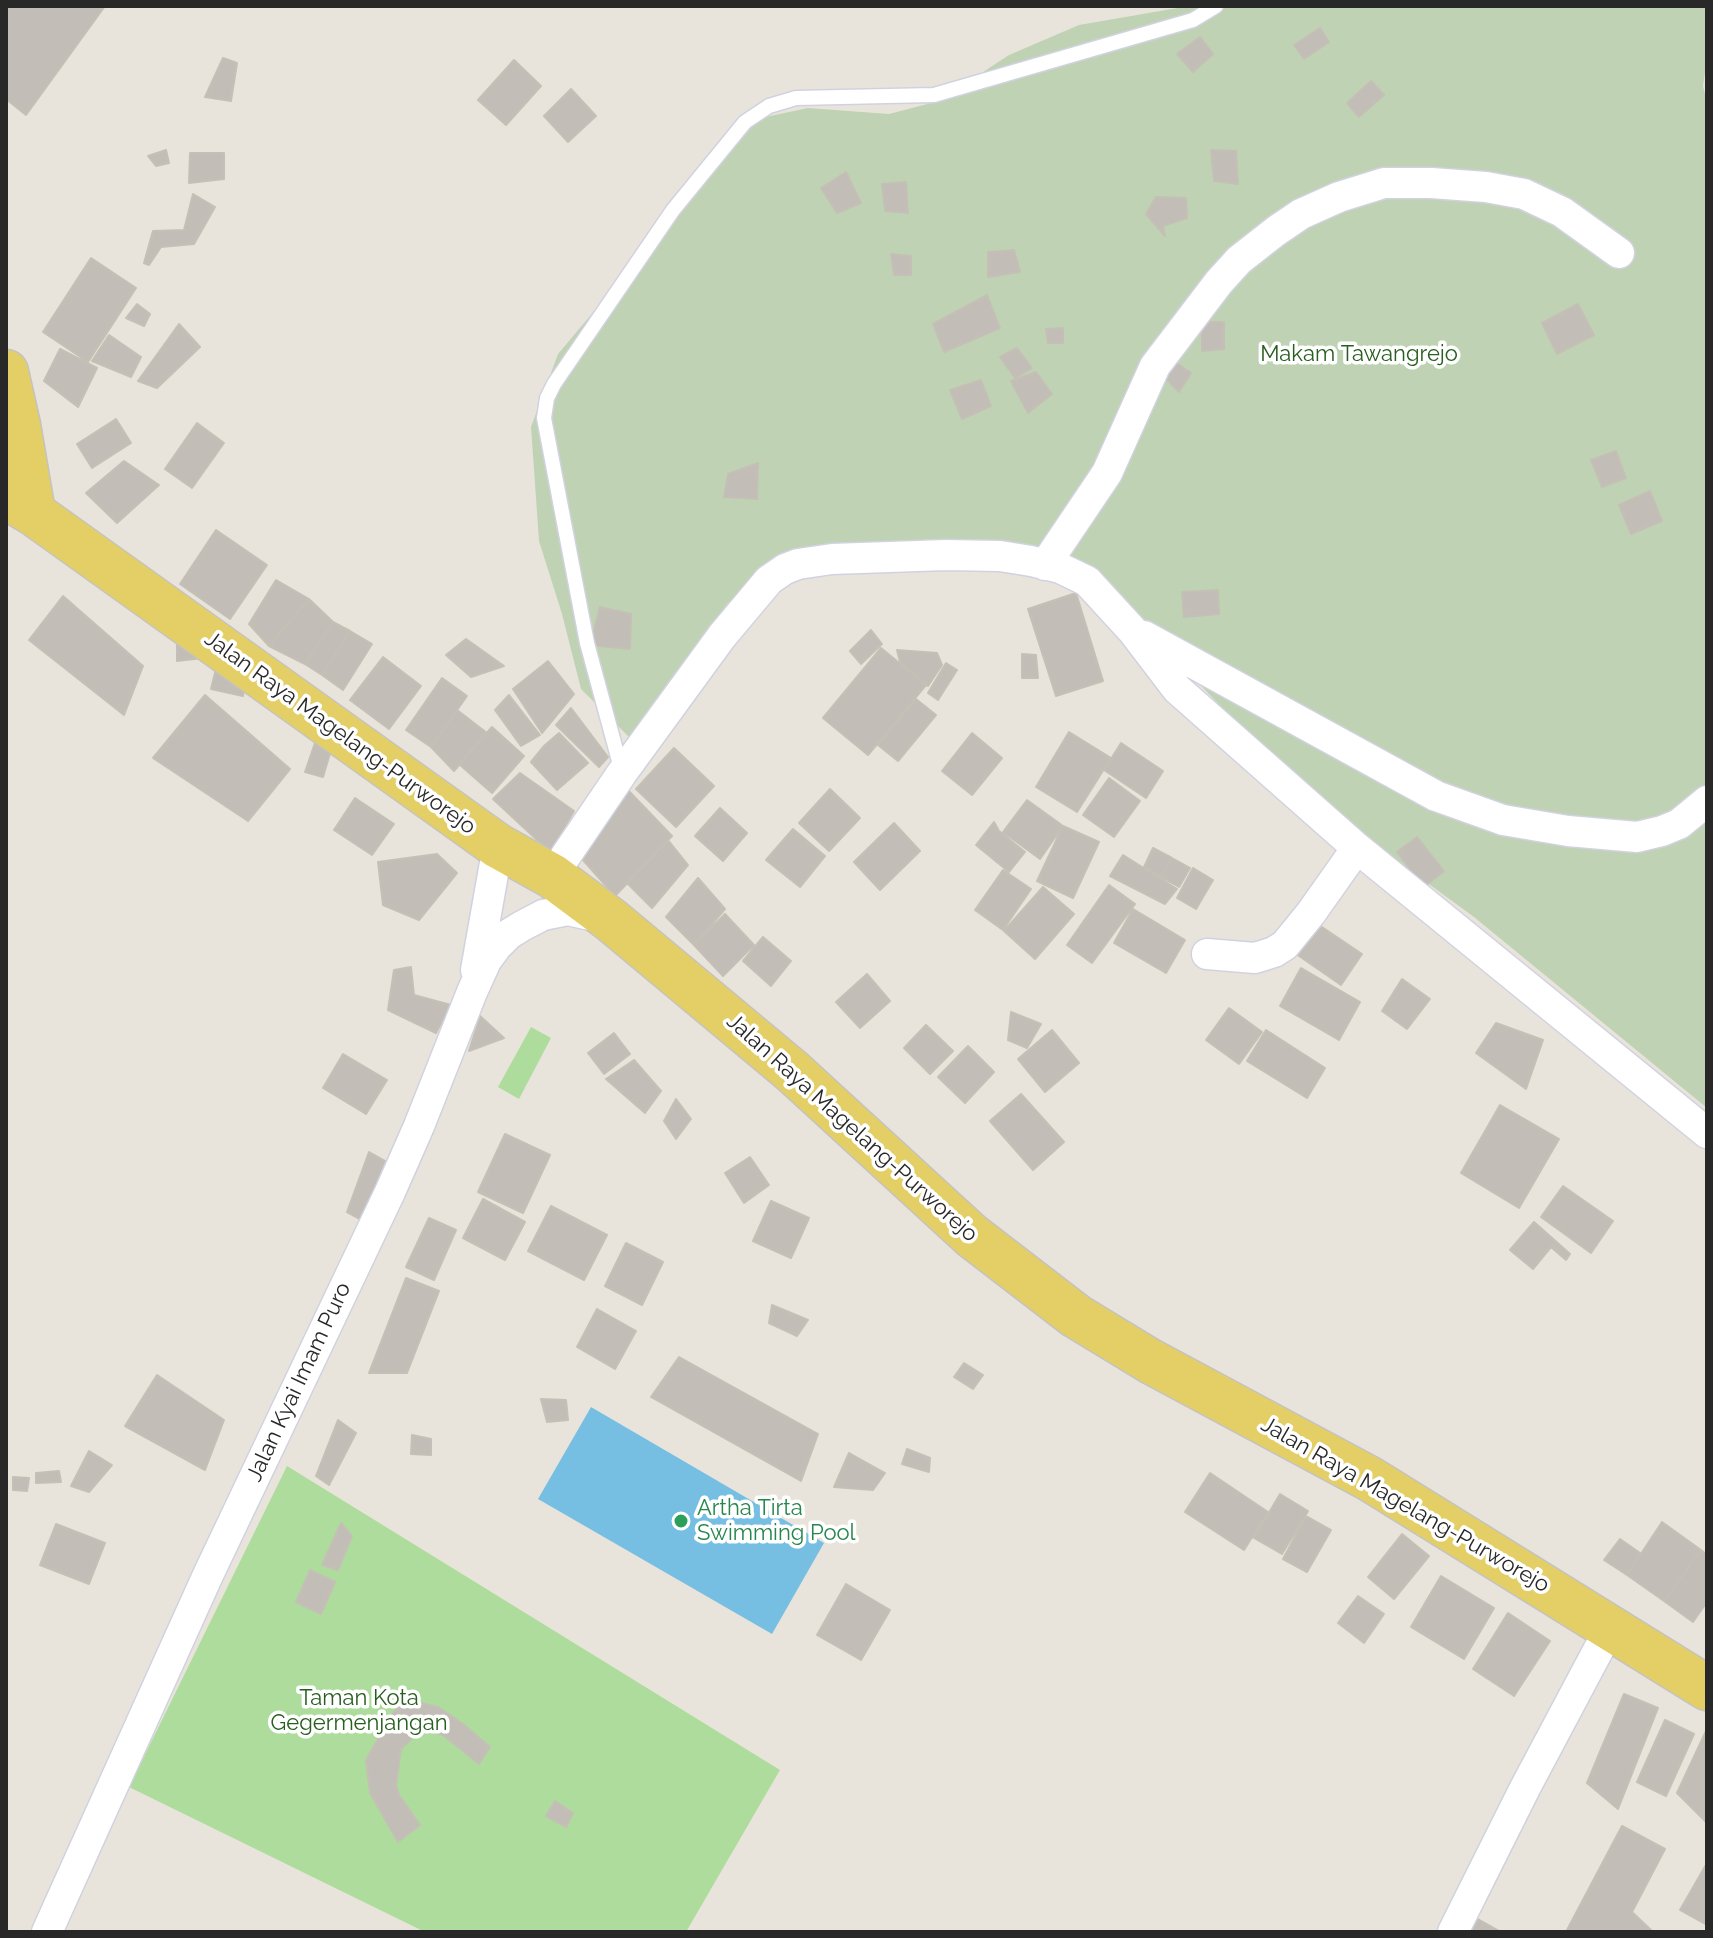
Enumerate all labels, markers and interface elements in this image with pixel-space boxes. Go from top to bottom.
park label: Makam Tawangrejo [1260,341,1458,367]
street label: Jalan Raya Magelang-Purworejo [199,626,481,840]
street label: Jalan Raya Magelang-Purworejo [721,1008,983,1248]
street label: Jalan Kyai Imam Puro [241,1278,357,1486]
street label: Jalan Raya Magelang-Purworejo [1256,1411,1554,1599]
place label: Artha Tirta Swimming Pool [697,1495,856,1546]
marker: Artha Tirta Swimming Pool [672,1512,690,1530]
park label: Taman Kota Gegermenjangan [270,1685,448,1736]

